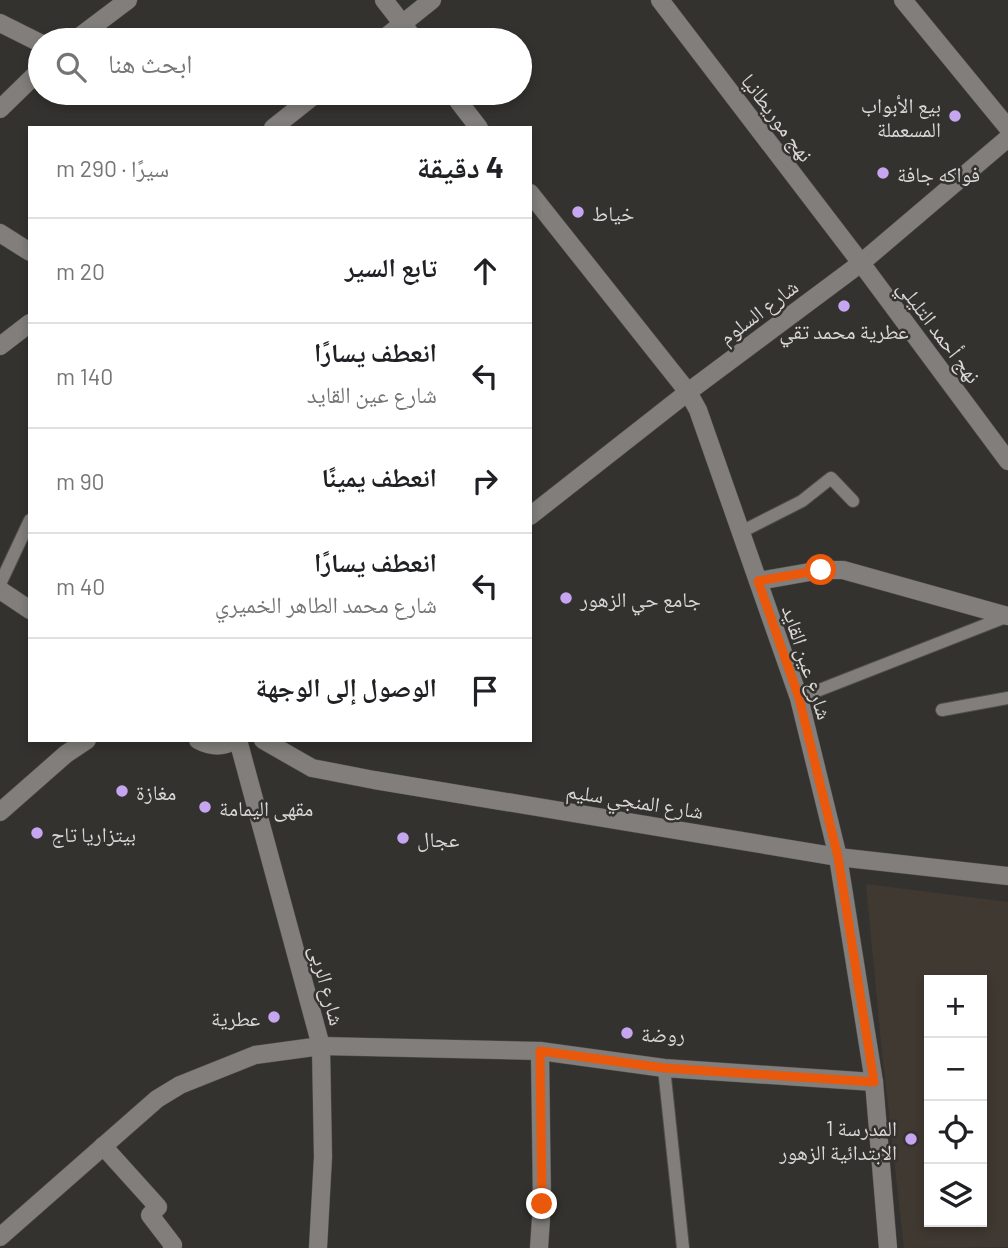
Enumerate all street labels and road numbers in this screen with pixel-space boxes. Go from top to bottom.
street label: نهج موريطانيا [735,68,819,167]
street label: شارع السلوم [713,273,804,351]
street label: نهج أحمد التليلي [889,275,987,391]
street label: شارع عين القايد [776,602,838,723]
street label: شارع المنجي سليم [564,777,705,828]
street label: شارع الربى [303,942,351,1028]

